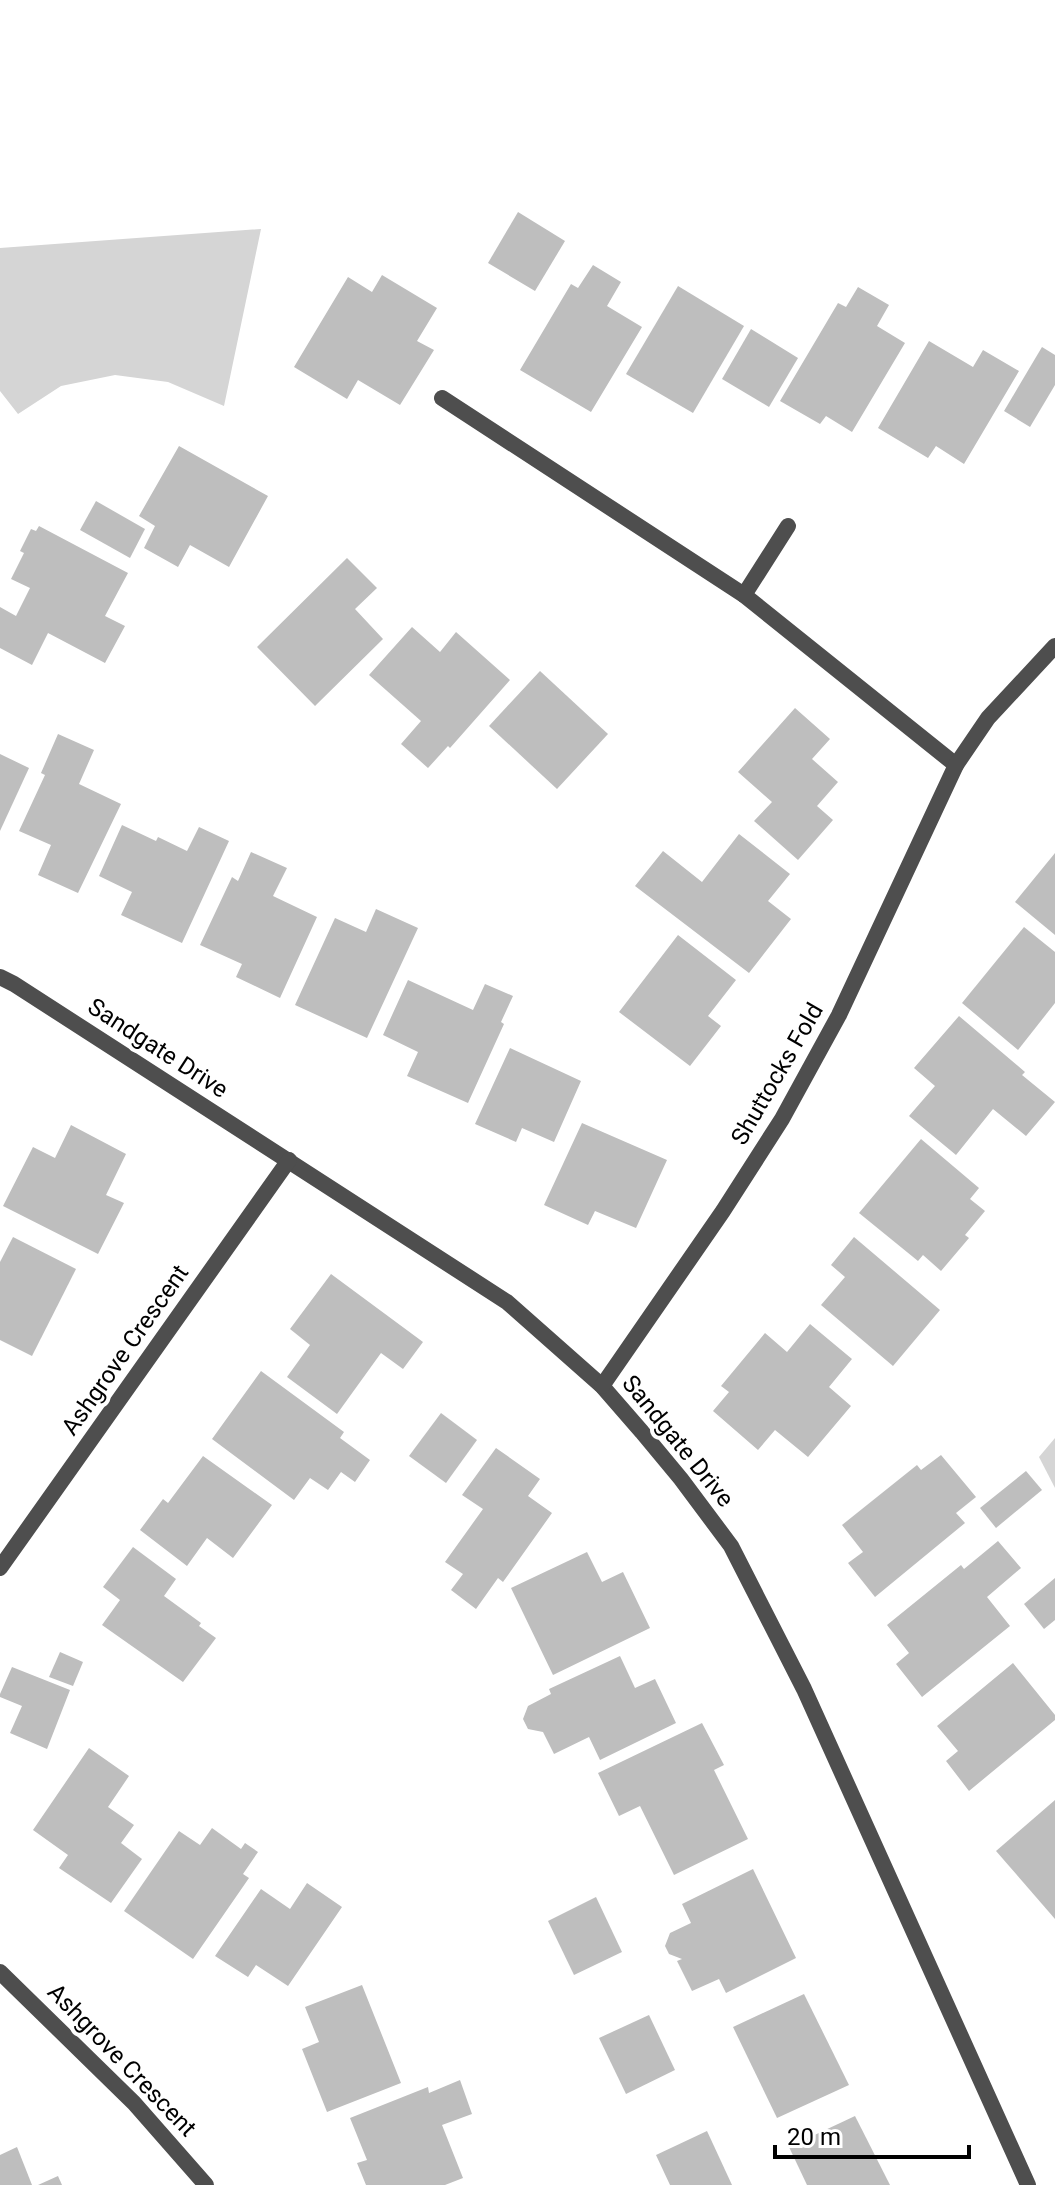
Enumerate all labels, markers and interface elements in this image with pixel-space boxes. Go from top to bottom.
street label: Sandgate Drive [83,992,233,1104]
street label: Shuttocks Fold [725,998,829,1150]
street label: Ashgrove Crescent [56,1259,194,1440]
street label: Sandgate Drive [616,1370,740,1512]
street label: Ashgrove Crescent [42,1978,202,2142]
scale bar [775,2109,969,2159]
text: 20 m [787,2123,841,2151]

